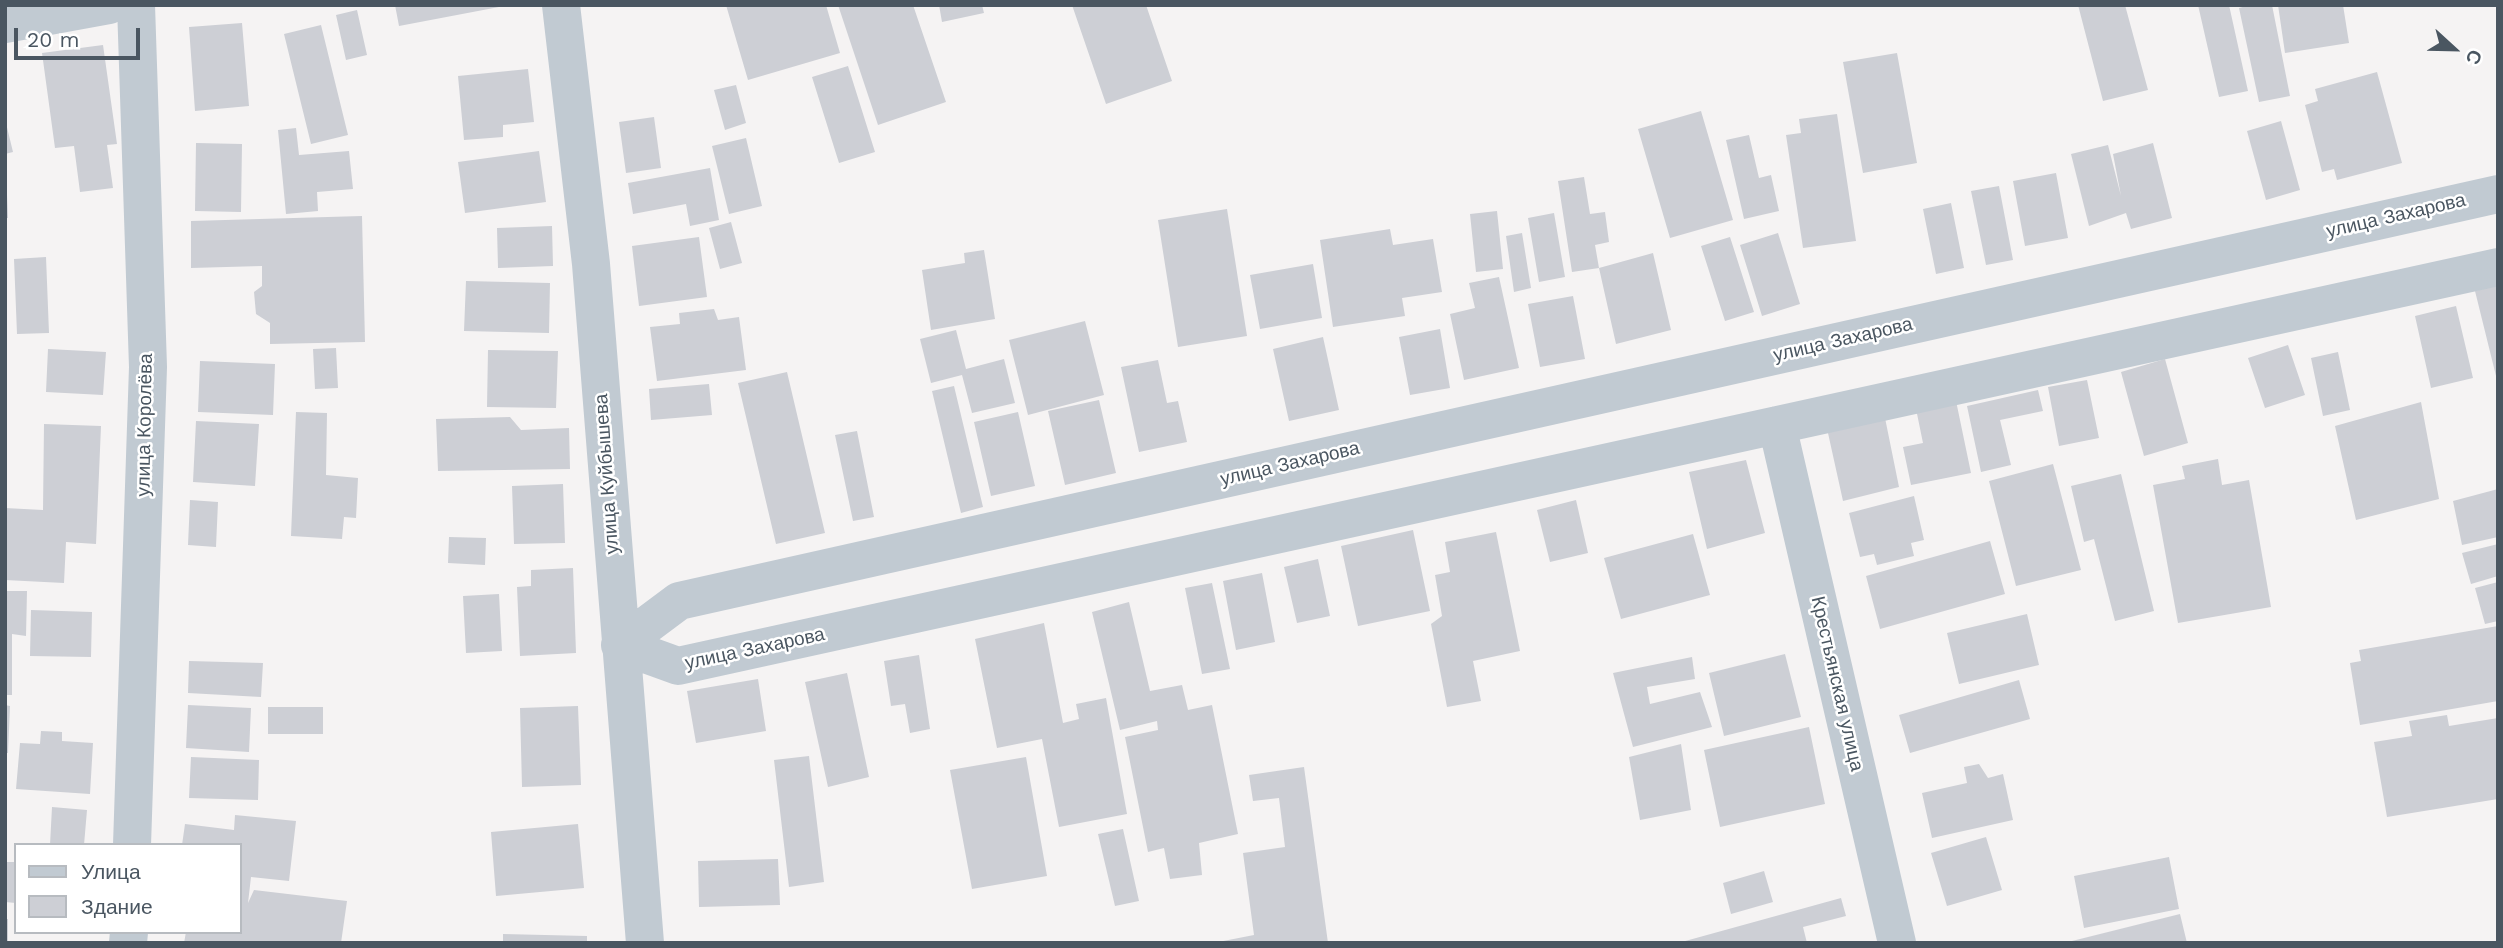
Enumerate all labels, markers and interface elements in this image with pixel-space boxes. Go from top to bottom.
scale bar [18,14,144,58]
north arrow [2419,14,2489,84]
text: 20 m [27,27,79,52]
text: С [2461,46,2487,68]
street label: улица Захарова [2324,189,2468,243]
street label: улица Захарова [1771,313,1915,367]
street label: улица Королёва [132,353,158,497]
street label: улица Куйбышева [590,393,624,555]
street label: улица Захарова [1218,437,1362,491]
street label: Крестьянская улица [1806,594,1868,774]
street label: улица Захарова [683,623,827,675]
legend [14,843,242,934]
text: Улица [81,859,141,884]
text: Здание [81,894,153,919]

